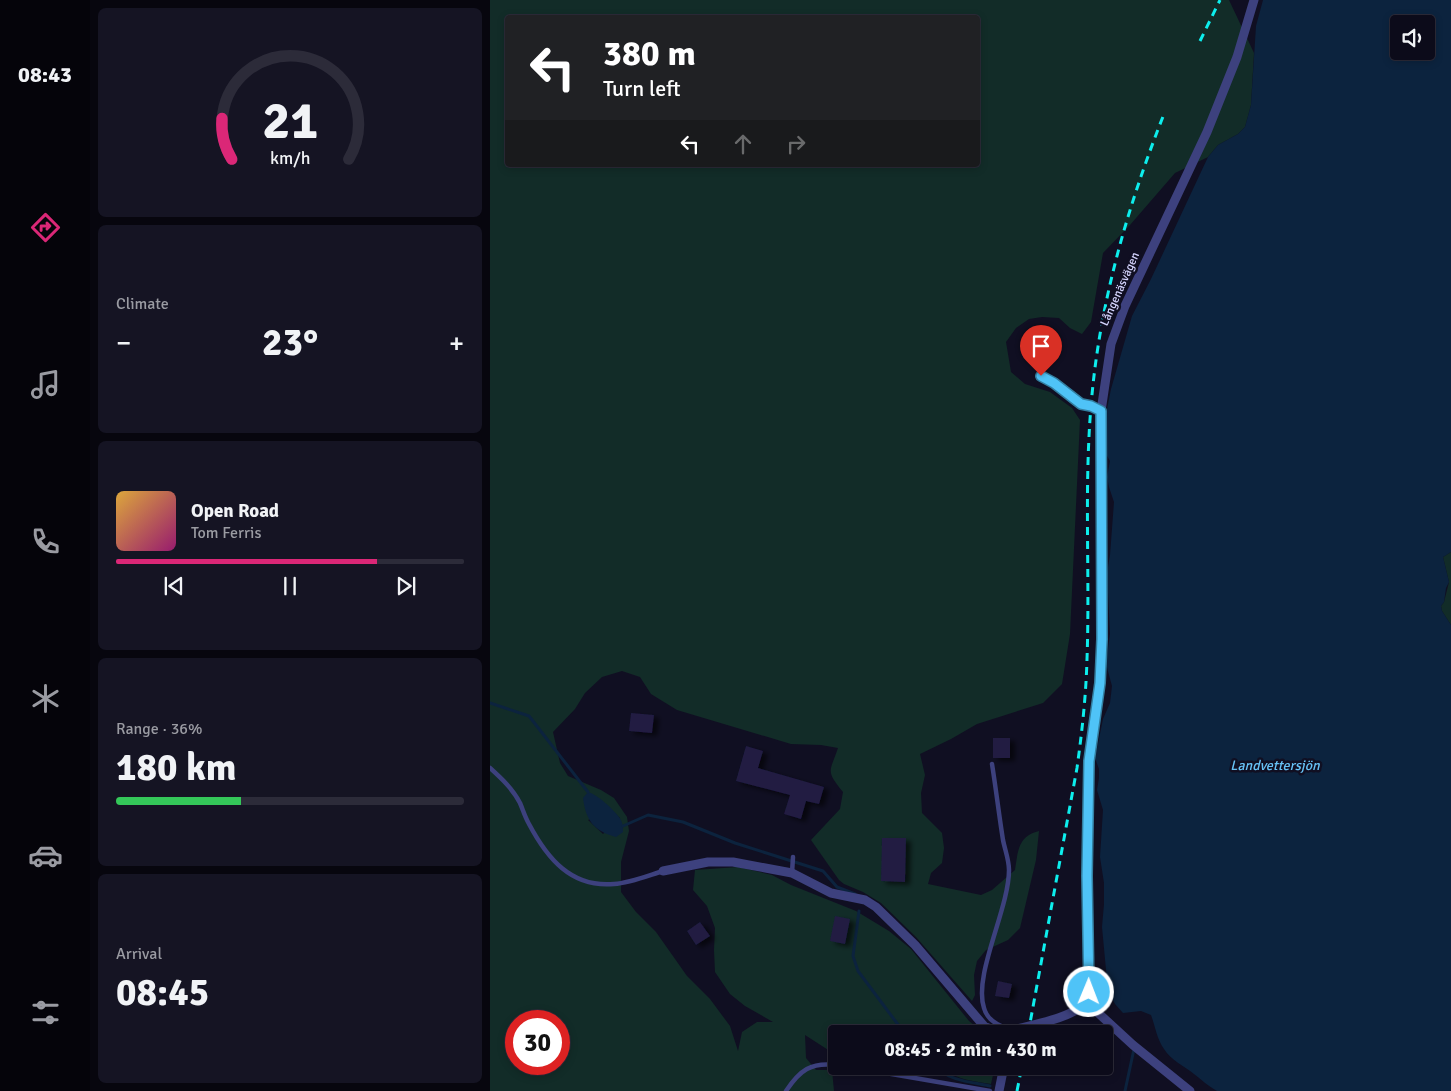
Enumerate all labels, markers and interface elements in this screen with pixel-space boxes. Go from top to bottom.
map controls [1390,15,1435,60]
button: sound [1390,15,1435,60]
text: 380 m [603,32,696,75]
icon: left [520,35,585,100]
text: 08:43 [18,61,72,88]
text: Turn left [603,75,681,102]
text: 21 [262,89,318,153]
icon: left [676,130,704,158]
icon: ahead [729,130,757,158]
icon: right [782,130,810,158]
text: km/h [270,147,310,169]
icon: directions [28,210,63,245]
street label: Långenäsvägen [1097,250,1143,328]
text: Climate [116,294,169,314]
text: 23° [262,319,318,366]
pin [1020,325,1062,376]
text: − [116,326,131,360]
text: + [449,326,464,360]
icon: arrive [1027,332,1055,360]
icon: music [28,367,63,402]
text: Open Road [191,499,279,523]
text: Tom Ferris [191,523,261,543]
icon: phone [28,524,63,559]
icon: previous [160,572,188,600]
icon: pause [276,572,304,600]
icon: next [392,572,420,600]
icon: climate [28,681,63,716]
text: Range · 36% [116,719,202,739]
text: 180 km [116,744,237,791]
water label: Landvettersjön [1230,757,1320,774]
icon: car [28,838,63,873]
text: Arrival [116,944,162,964]
position arrow [1062,965,1114,1017]
text: 08:45 [116,969,209,1016]
icon: filters [28,995,63,1030]
speed limit sign: 30 [505,1010,570,1075]
text: 08:45 · 2 min · 430 m [884,1038,1057,1062]

